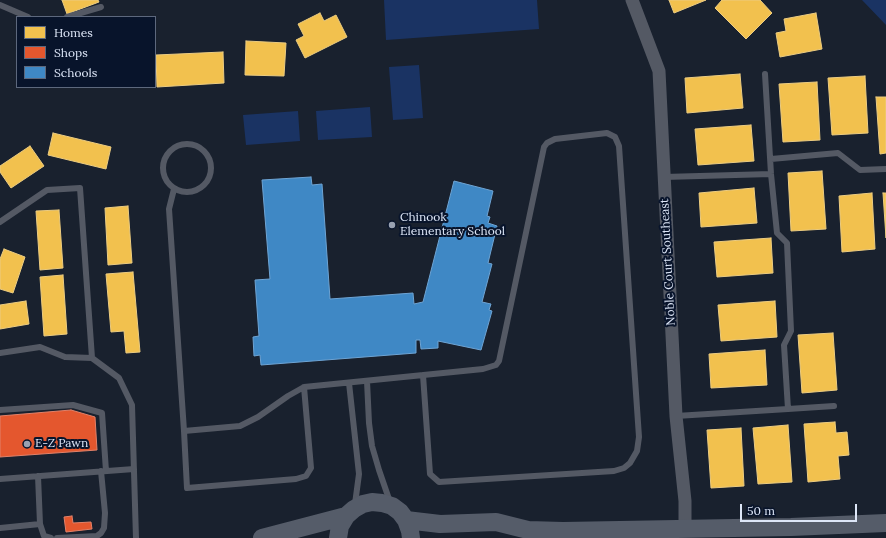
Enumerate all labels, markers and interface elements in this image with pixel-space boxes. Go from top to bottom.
legend [16,16,156,88]
text: Homes [54,25,93,40]
text: Shops [54,45,88,60]
text: Schools [54,65,97,80]
street label: Noble Court Southeast [657,198,679,326]
place label: Chinook Elementary School [400,211,505,239]
marker: Chinook Elementary School [387,220,397,230]
place label: E-Z Pawn [35,437,88,451]
marker: E-Z Pawn [22,439,32,449]
scale bar [742,496,859,522]
text: 50 m [747,503,775,518]

